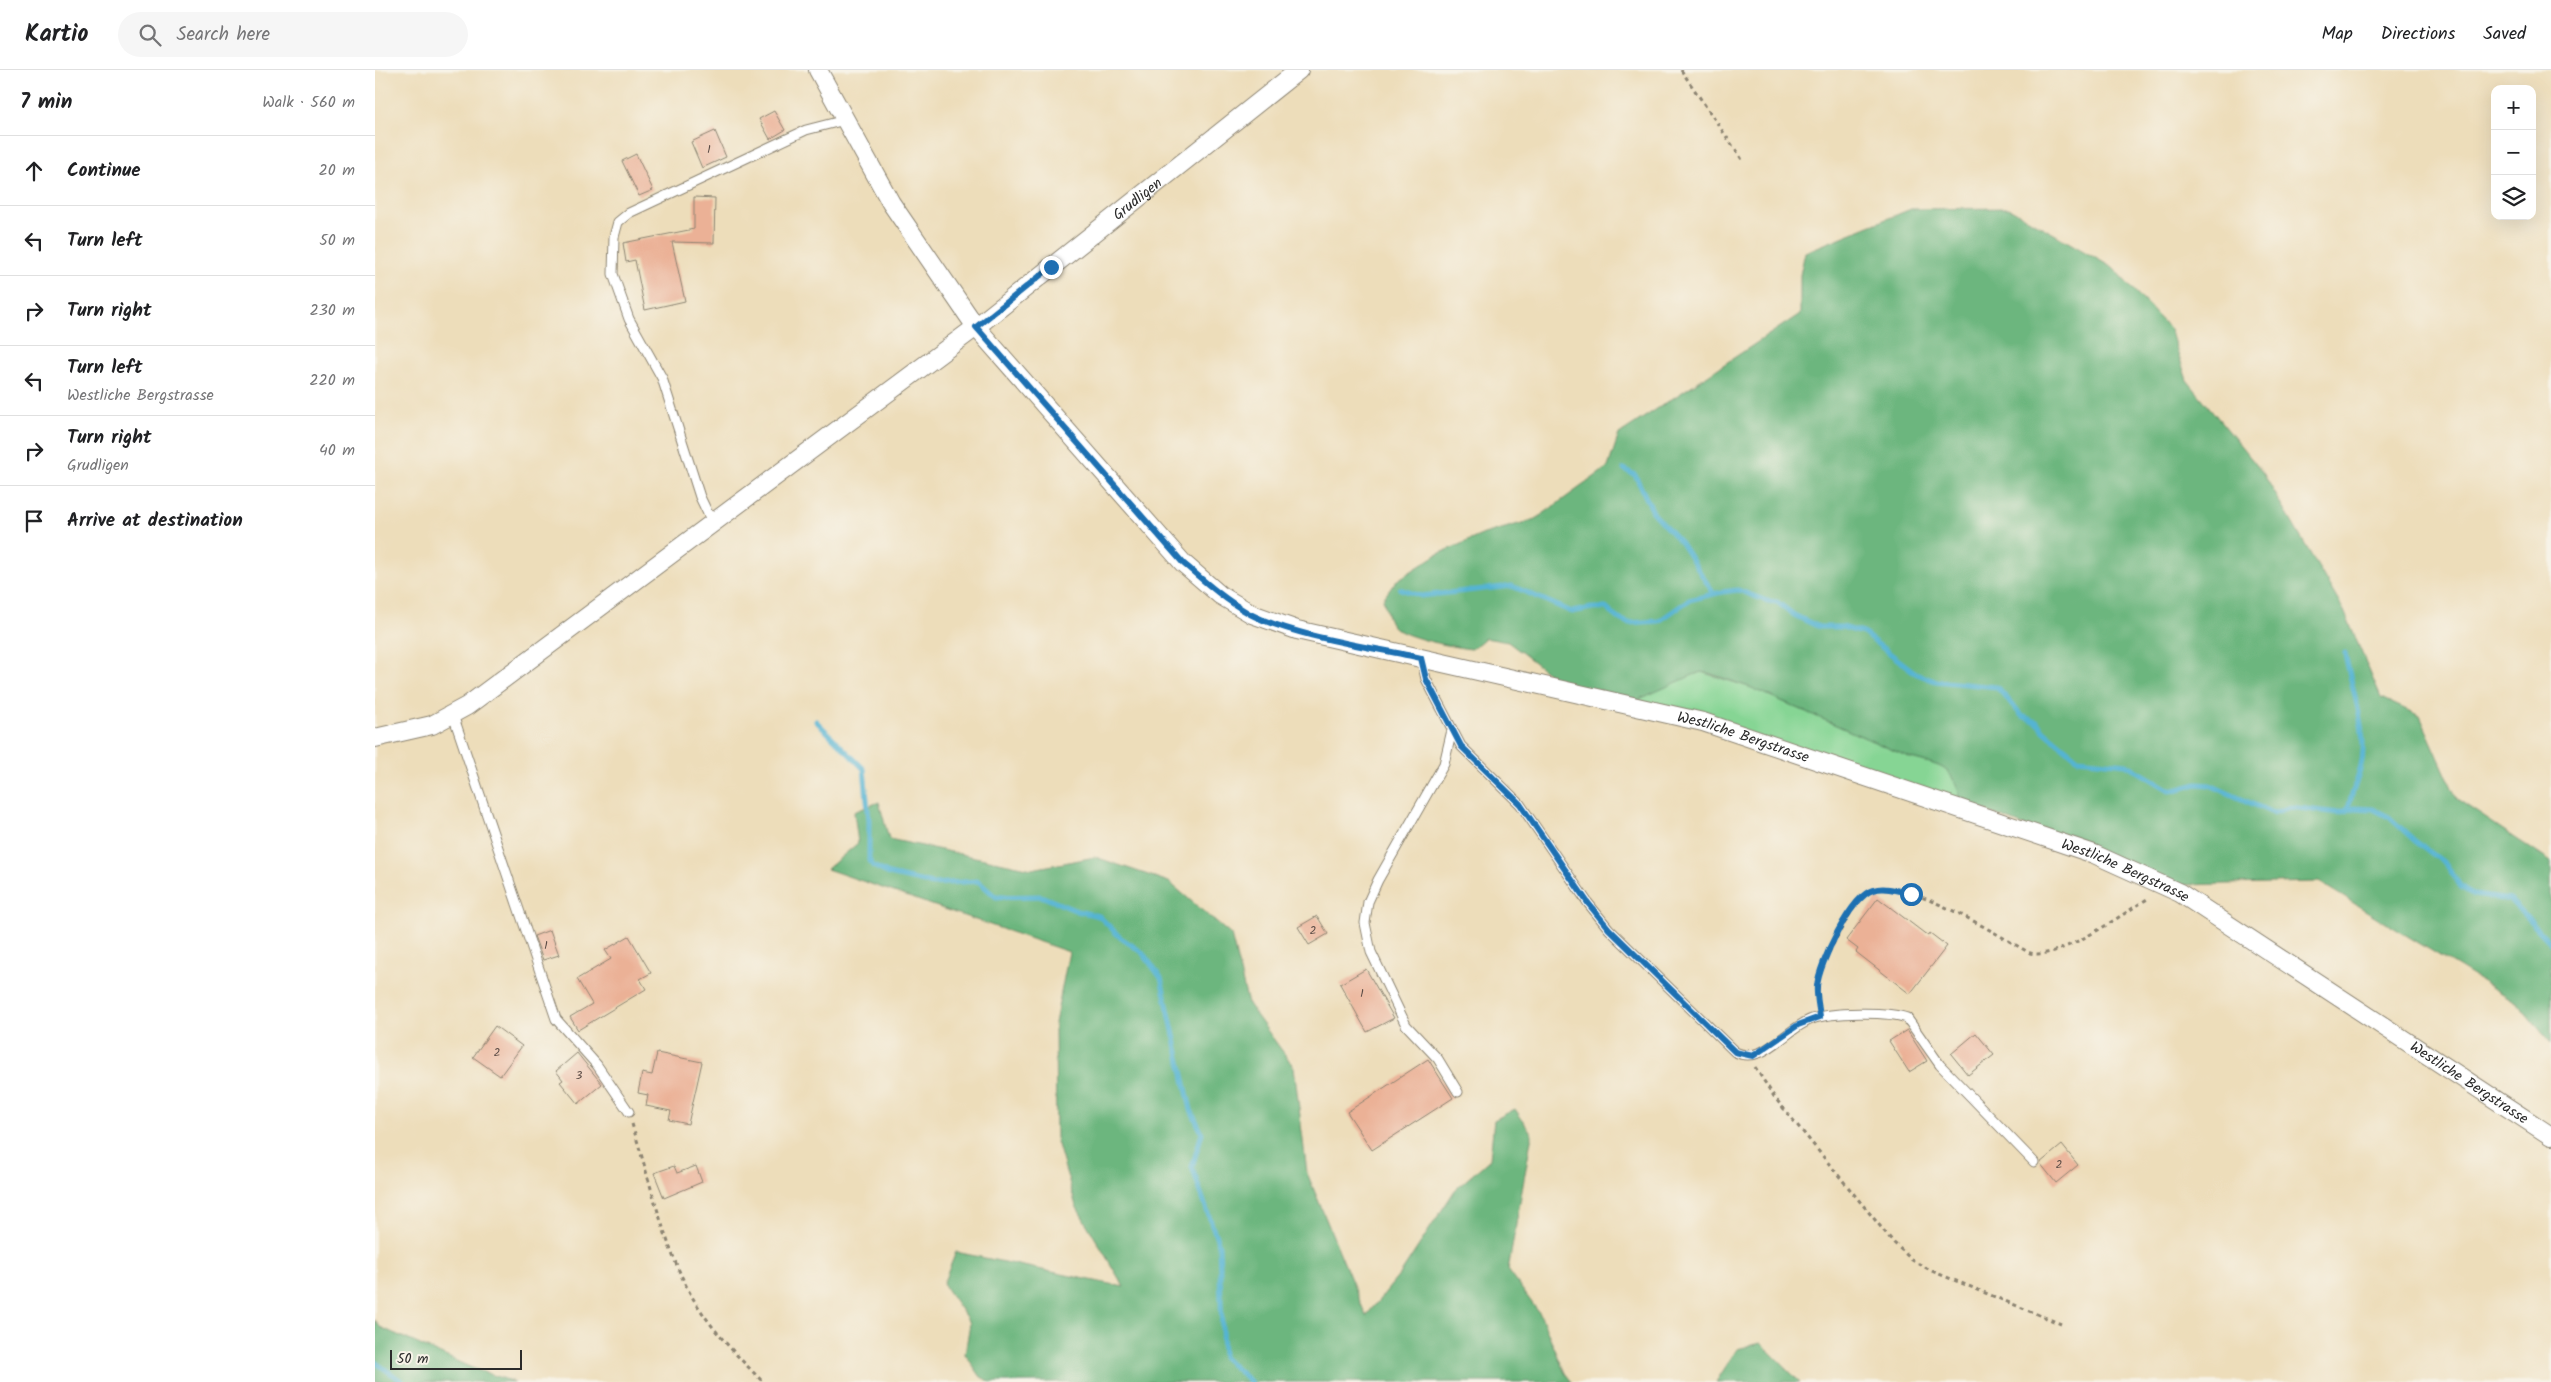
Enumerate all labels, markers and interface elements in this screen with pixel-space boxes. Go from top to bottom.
search box [118,12,468,57]
text: Kartio [25,15,88,54]
text: Search here [176,20,270,50]
text: Map [2321,20,2353,49]
text: Directions [2381,20,2455,49]
text: Saved [2483,20,2526,49]
icon: search [136,21,164,49]
map controls [2491,85,2536,220]
button: + [2491,85,2536,130]
text: 7 min [20,86,72,119]
text: Walk · 560 m [262,90,355,115]
button: − [2491,130,2536,175]
house number: 1 [707,140,711,159]
text: Continue [67,156,140,186]
icon: ahead [20,157,48,185]
text: 20 m [319,158,355,183]
street label: Grudligen [1108,172,1168,227]
button: layers [2491,175,2536,220]
text: Turn left [67,226,142,256]
icon: left [20,227,48,255]
text: 50 m [319,228,355,253]
route end [1040,256,1063,279]
text: Turn right [67,296,152,326]
icon: right [20,297,48,325]
text: 230 m [309,298,355,323]
text: Turn left [67,353,142,383]
icon: left [20,367,48,395]
text: 220 m [309,368,355,393]
text: Westliche Bergstrasse [67,383,214,408]
text: Turn right [67,423,152,453]
icon: right [20,437,48,465]
text: 40 m [319,438,355,463]
text: Grudligen [67,453,129,478]
text: Arrive at destination [67,506,243,536]
icon: arrive [20,507,48,535]
street label: Westliche Bergstrasse [1675,706,1813,770]
street label: Westliche Bergstrasse [2058,833,2194,909]
route start [1900,883,1923,906]
house number: 2 [1310,921,1317,940]
house number: 1 [544,936,548,955]
house number: 1 [1360,984,1364,1003]
street label: Westliche Bergstrasse [2405,1036,2533,1131]
house number: 2 [494,1043,501,1062]
house number: 3 [576,1066,583,1085]
house number: 2 [2056,1155,2063,1174]
scale bar [390,1347,523,1370]
text: 50 m [397,1348,428,1370]

